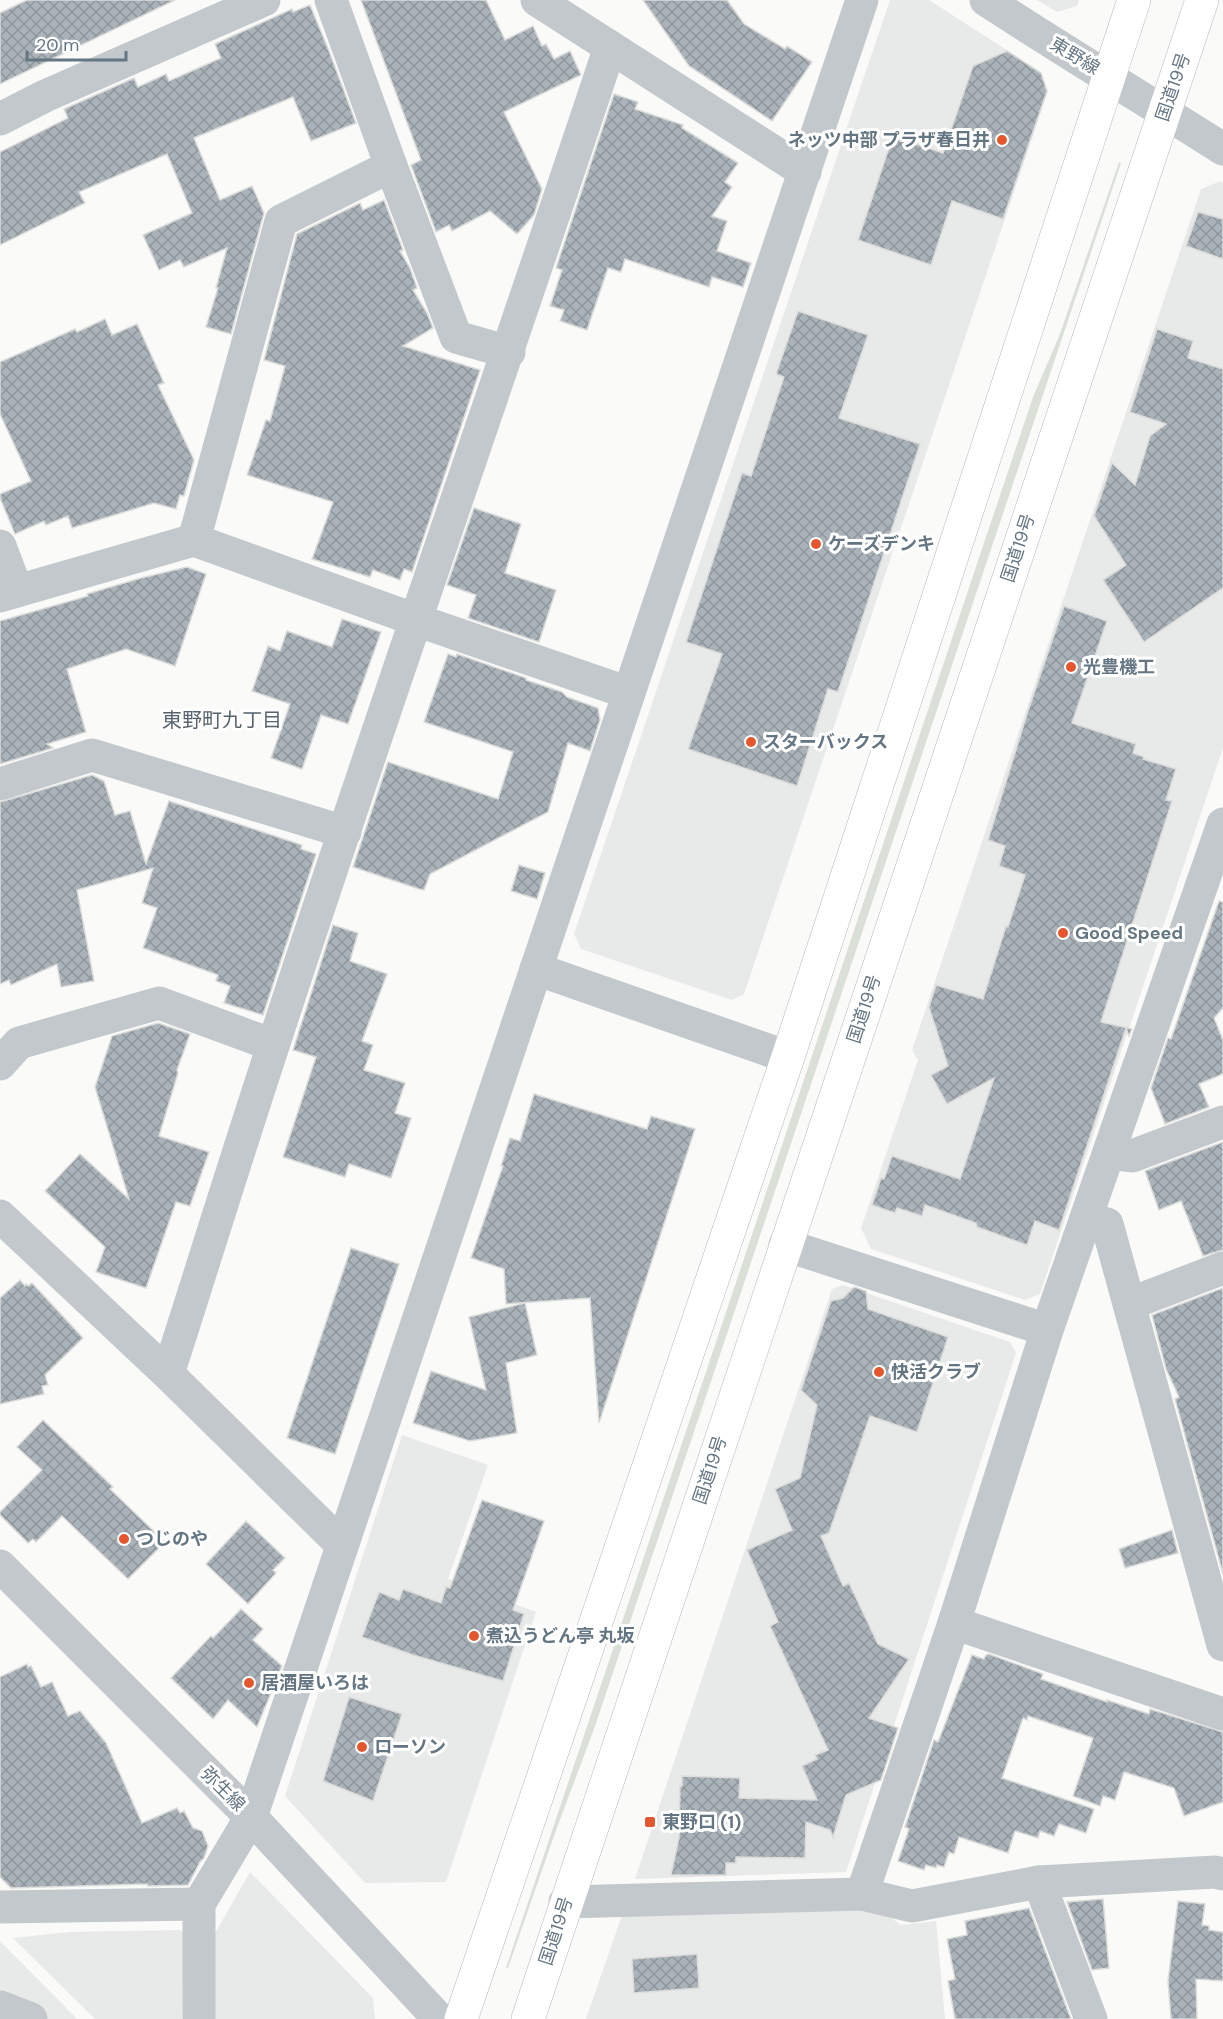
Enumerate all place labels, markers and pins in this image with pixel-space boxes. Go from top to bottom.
place label: ネッツ中部 プラザ春日井 [788,128,990,152]
marker: ネッツ中部 プラザ春日井 [995,133,1009,147]
place label: ケーズデンキ [828,532,935,556]
marker: ケーズデンキ [809,537,823,551]
place label: 光豊機工 [1083,655,1155,679]
marker: 光豊機工 [1064,660,1078,674]
place label: スターバックス [763,730,888,754]
marker: スターバックス [744,735,758,749]
place label: Good Speed [1075,921,1183,945]
marker: Good Speed [1056,926,1070,940]
place label: 快活クラブ [891,1360,981,1384]
marker: 快活クラブ [872,1365,886,1379]
place label: つじのや [136,1527,208,1551]
marker: つじのや [117,1532,131,1546]
place label: 煮込うどん亭 丸坂 [486,1624,635,1648]
marker: 煮込うどん亭 丸坂 [467,1629,481,1643]
place label: 居酒屋いろは [261,1671,369,1695]
marker: 居酒屋いろは [242,1676,256,1690]
place label: ローソン [374,1735,446,1759]
marker: ローソン [355,1740,369,1754]
place label: 東野口 (1) [662,1810,741,1834]
marker: 東野口 (1) [643,1815,657,1829]

